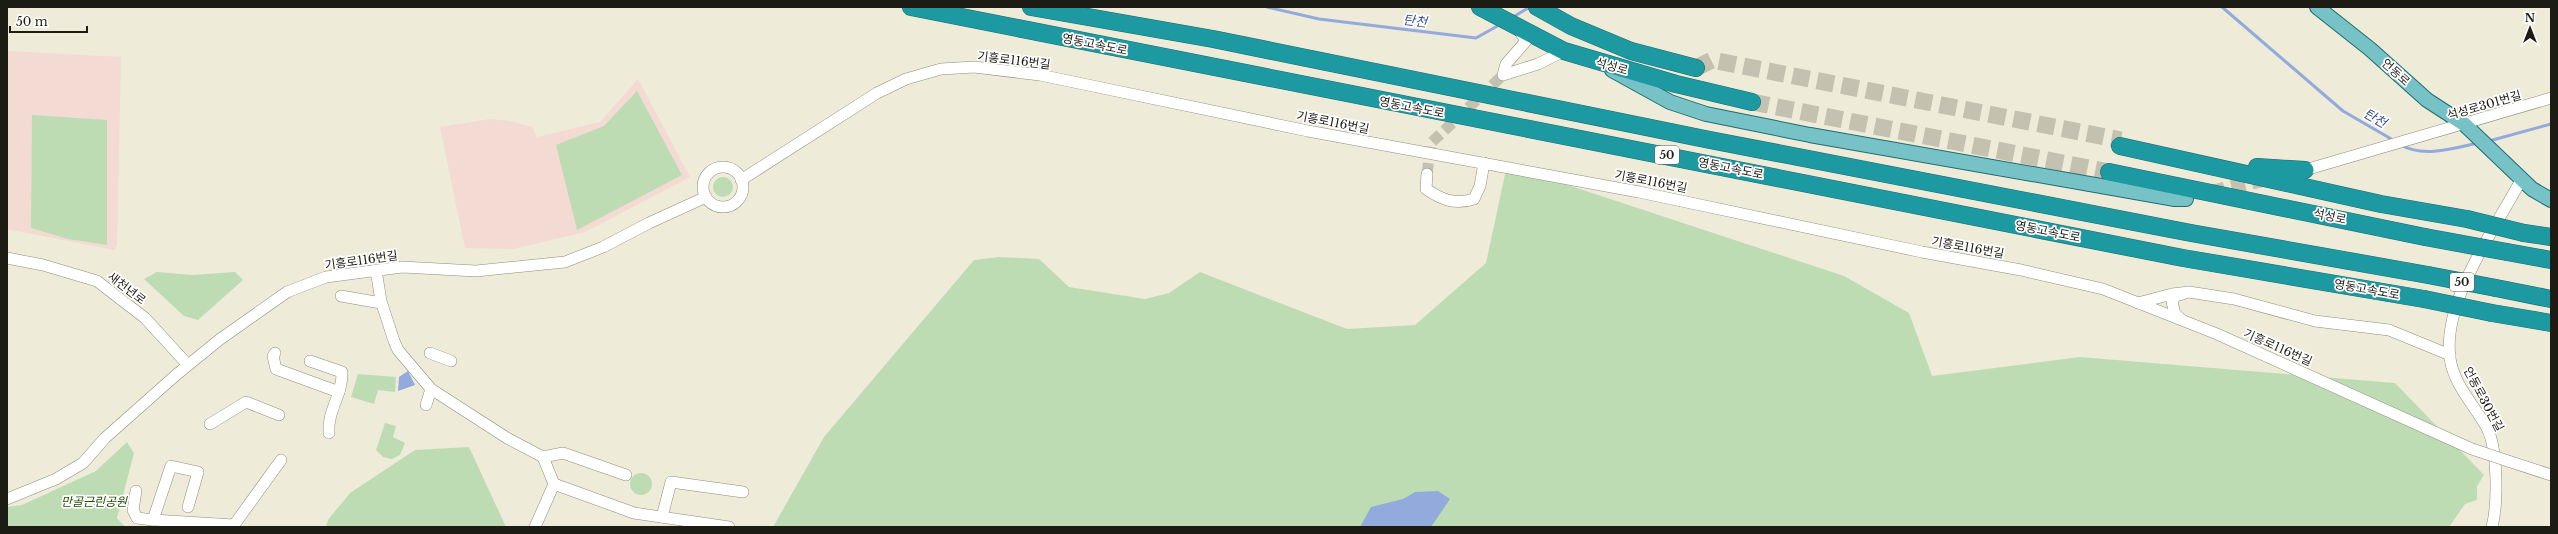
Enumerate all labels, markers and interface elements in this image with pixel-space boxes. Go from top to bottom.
scale bar [10,8,87,34]
north arrow [2510,8,2550,48]
water label: 탄천 [1402,11,1429,31]
text: N [2525,11,2536,25]
text: 50 m [16,14,48,29]
street label: 영동고속도로 [1061,30,1129,58]
street label: 기흥로116번길 [977,48,1051,72]
street label: 석성로 [1594,54,1630,78]
street label: 언동로 [2379,55,2413,89]
street label: 석성로301번길 [2445,87,2523,123]
street label: 영동고속도로 [1378,93,1446,121]
water label: 탄천 [2360,105,2391,132]
street label: 기흥로116번길 [1295,108,1371,136]
road number: 50 [1655,146,1679,164]
street label: 영동고속도로 [1697,154,1765,182]
street label: 기흥로116번길 [1613,167,1689,195]
street label: 석성로 [2312,205,2348,227]
street label: 영동고속도로 [2014,217,2082,245]
street label: 기흥로116번길 [1930,233,2006,261]
street label: 기흥로116번길 [324,247,398,273]
street label: 새천년로 [105,268,149,308]
road number: 50 [2450,273,2474,291]
street label: 영동고속도로 [2333,276,2401,302]
street label: 기흥로116번길 [2241,325,2315,369]
street label: 언동로30번길 [2461,364,2507,434]
park label: 만골근린공원 [61,494,128,509]

